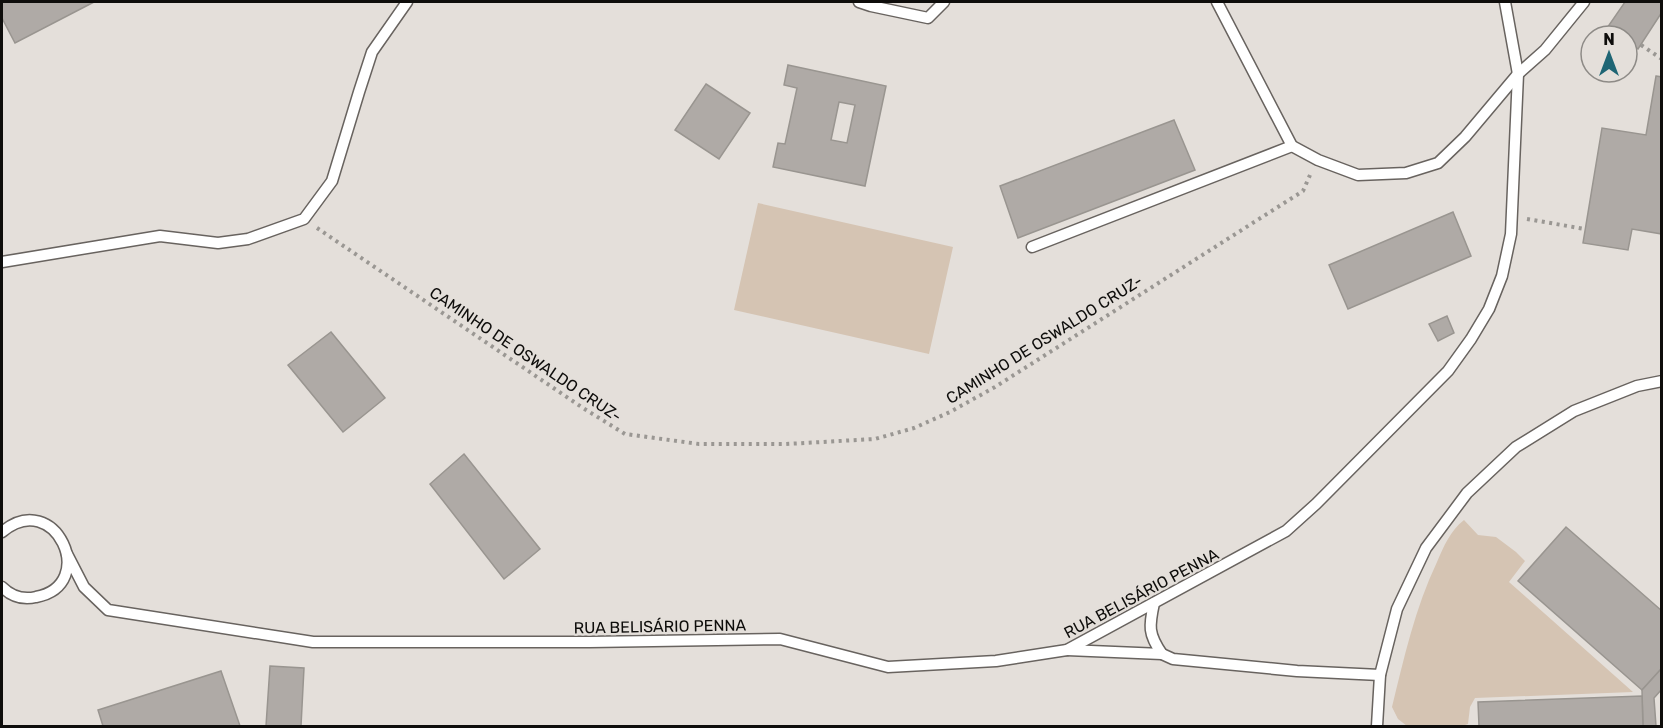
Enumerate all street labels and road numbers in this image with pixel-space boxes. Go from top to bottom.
street label: CAMINHO DE OSWALDO CRUZ- [943,271,1146,408]
street label: CAMINHO DE OSWALDO CRUZ- [426,283,625,426]
street label: RUA BELISÁRIO PENNA [1061,544,1222,642]
street label: RUA BELISÁRIO PENNA [574,615,747,638]

